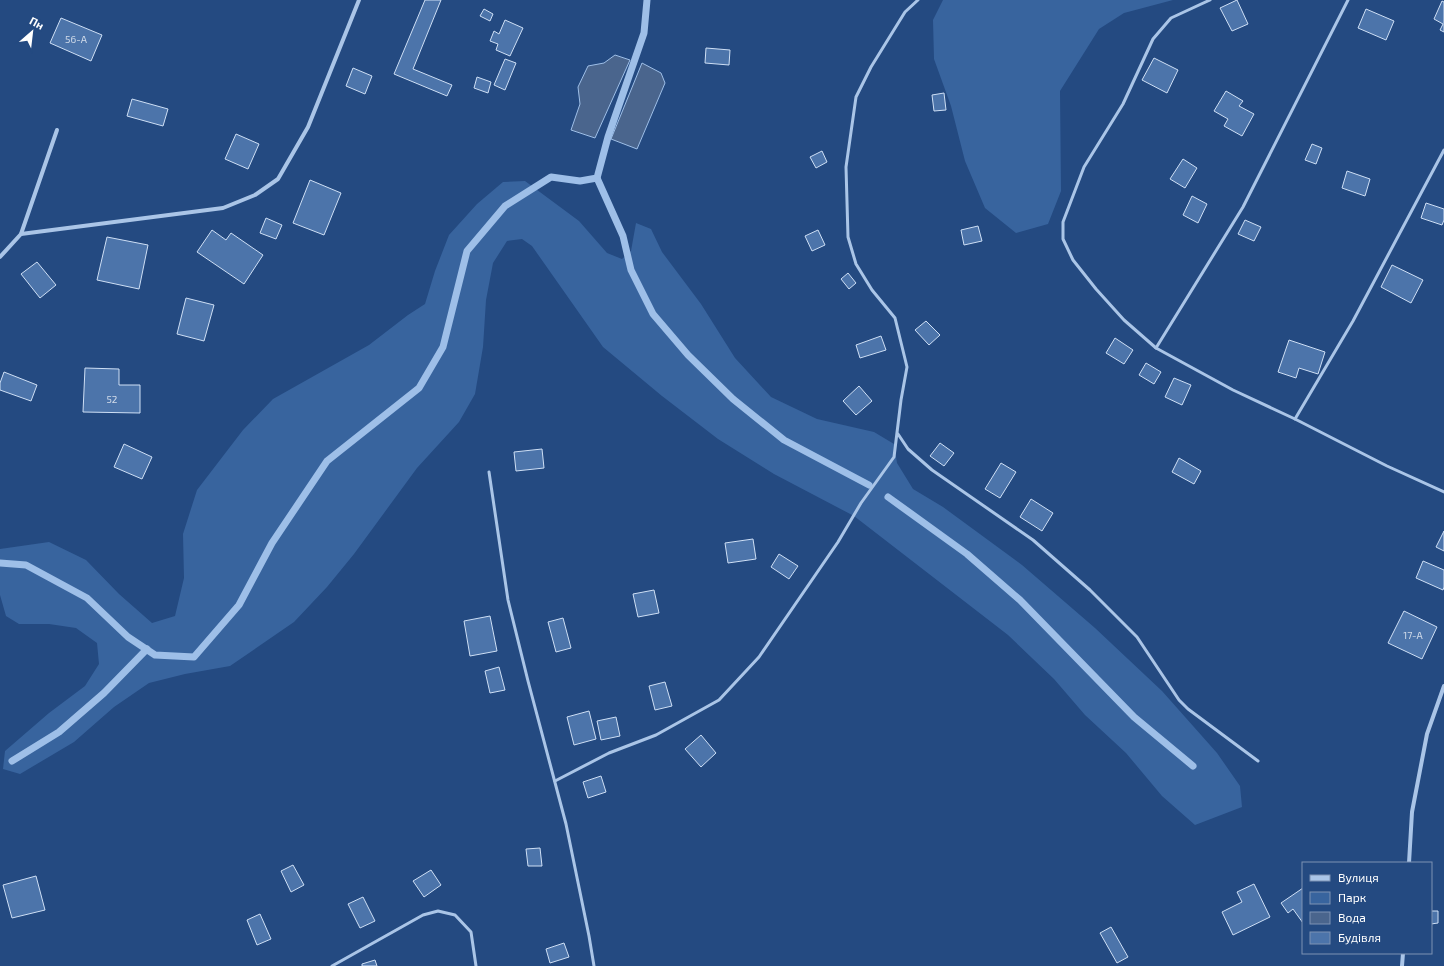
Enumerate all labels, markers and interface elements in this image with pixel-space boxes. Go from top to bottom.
north arrow [12,12,52,52]
text: Пн [28,14,46,32]
house number: 56-А [65,33,88,45]
house number: 52 [107,393,118,405]
house number: 17-А [1403,629,1424,641]
legend [1302,862,1432,954]
text: Вулиця [1338,870,1379,885]
text: Парк [1338,890,1367,904]
text: Вода [1338,910,1366,924]
text: Будівля [1338,930,1381,945]

